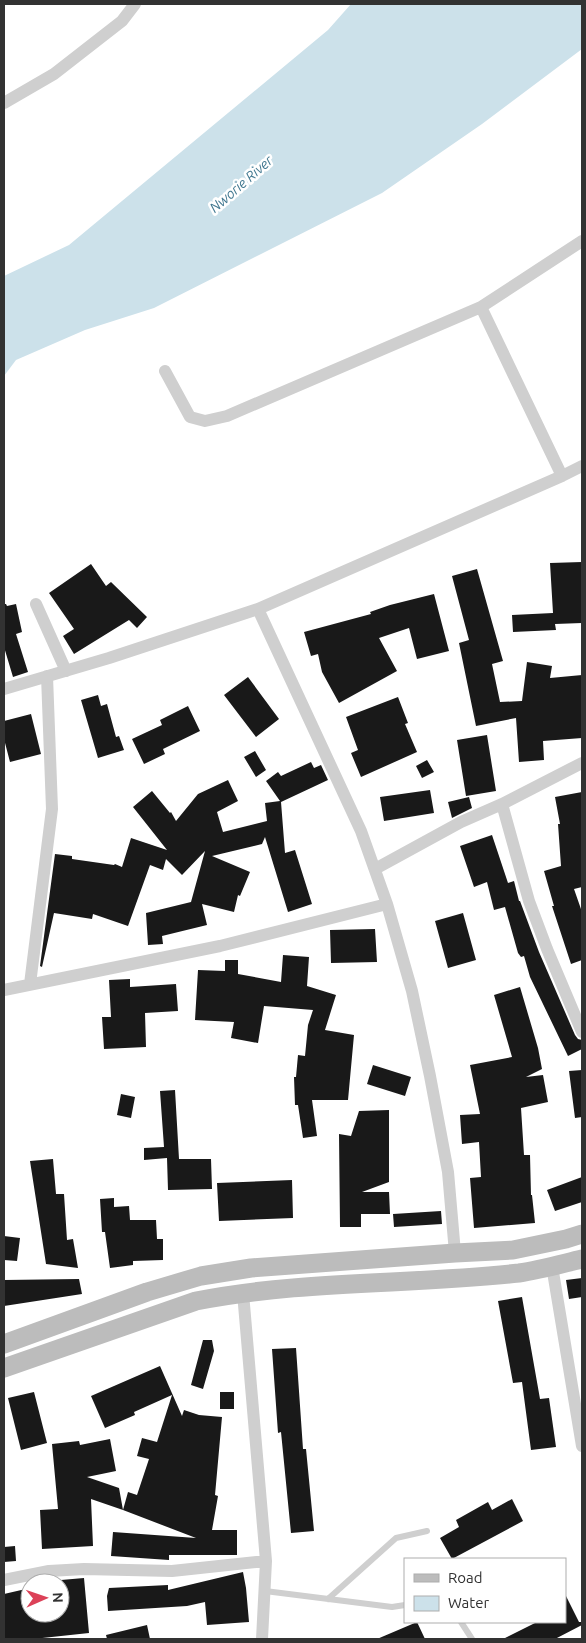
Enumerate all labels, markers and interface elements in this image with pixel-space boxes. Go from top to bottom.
water label: Nworie River [206,152,276,216]
legend [404,1558,566,1623]
text: Road [448,1569,483,1586]
north arrow [20,1573,70,1623]
text: N [50,1592,66,1603]
text: Water [448,1594,489,1611]

